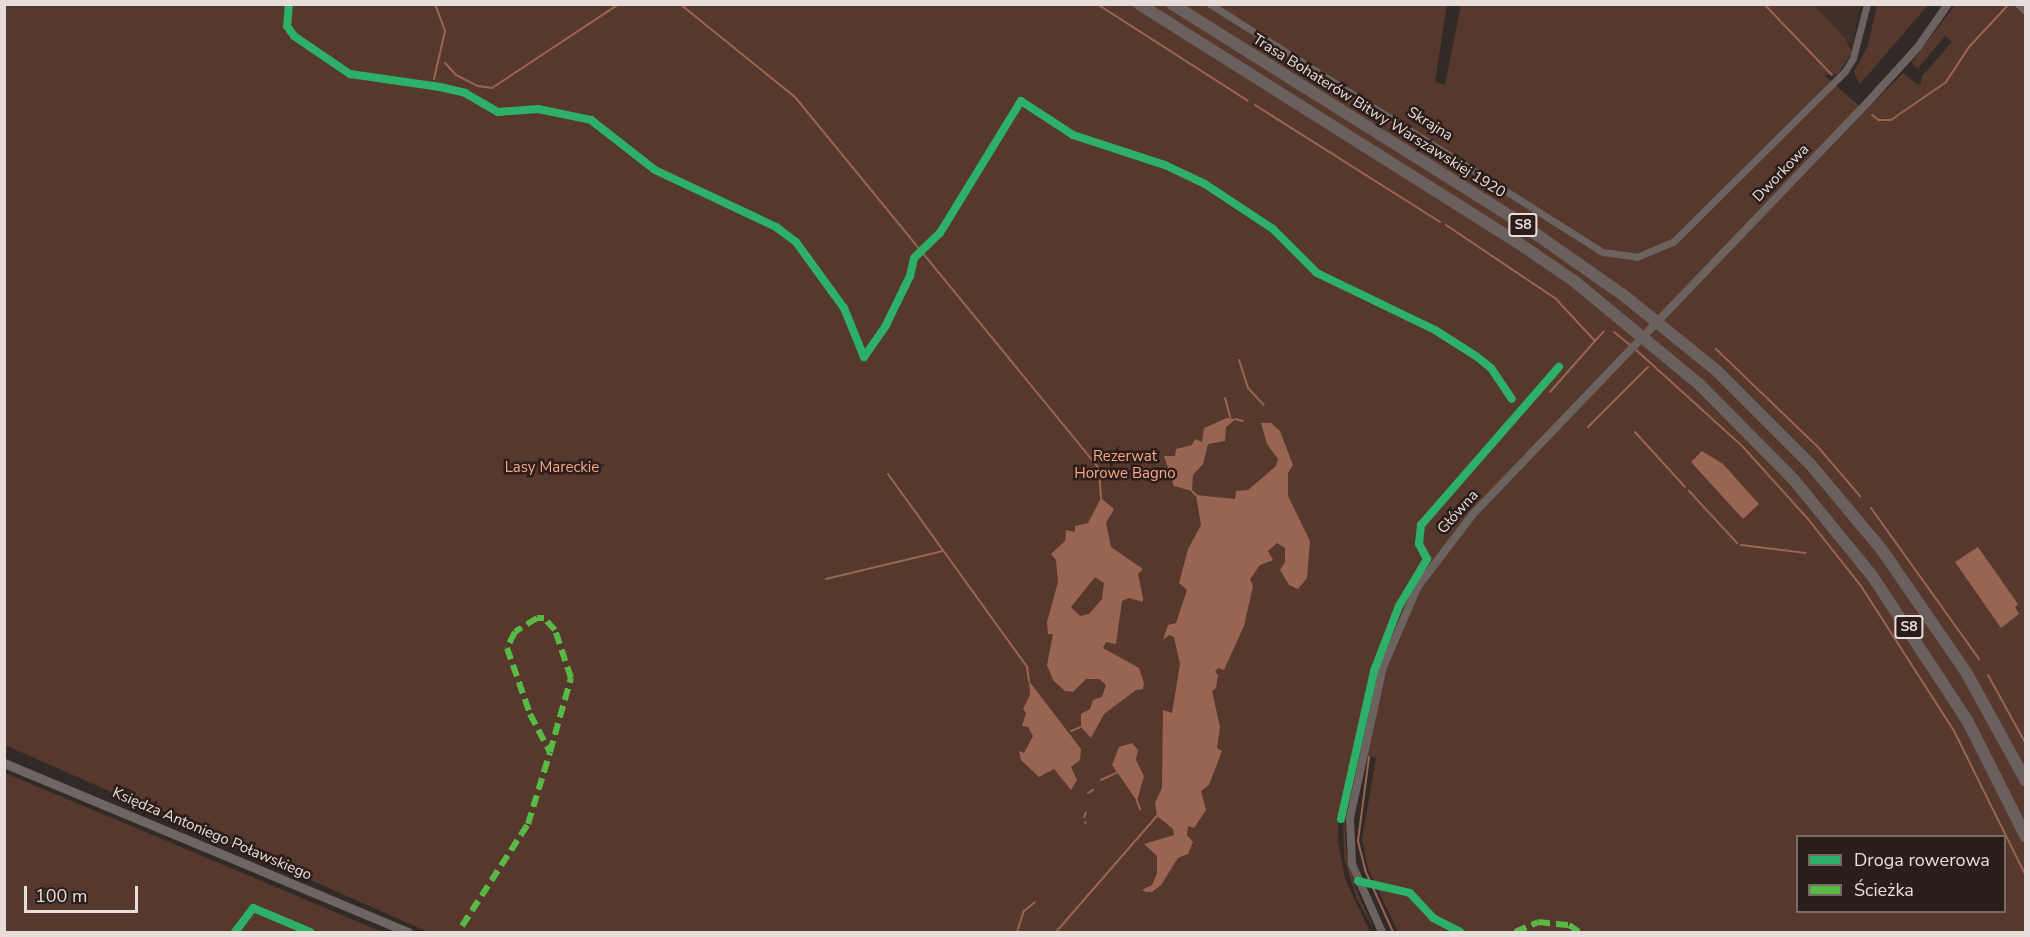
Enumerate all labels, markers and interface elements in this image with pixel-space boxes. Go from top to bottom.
street label: Trasa Bohaterów Bitwy Warszawskiej 1920 [1249,30,1509,202]
street label: Skrajna [1404,103,1456,145]
street label: Dworkowa [1749,140,1813,206]
road number: S8 [1508,214,1538,236]
park label: Rezerwat Horowe Bagno [1074,447,1176,482]
park label: Lasy Mareckie [505,459,599,477]
street label: Główna [1434,486,1482,538]
road number: S8 [1894,616,1924,638]
street label: Księdza Antoniego Poławskiego [110,784,314,884]
legend [1796,835,2006,913]
text: Droga rowerowa [1854,848,1990,872]
scale bar [27,874,141,912]
text: Ścieżka [1854,878,1914,902]
text: 100 m [35,884,87,908]

